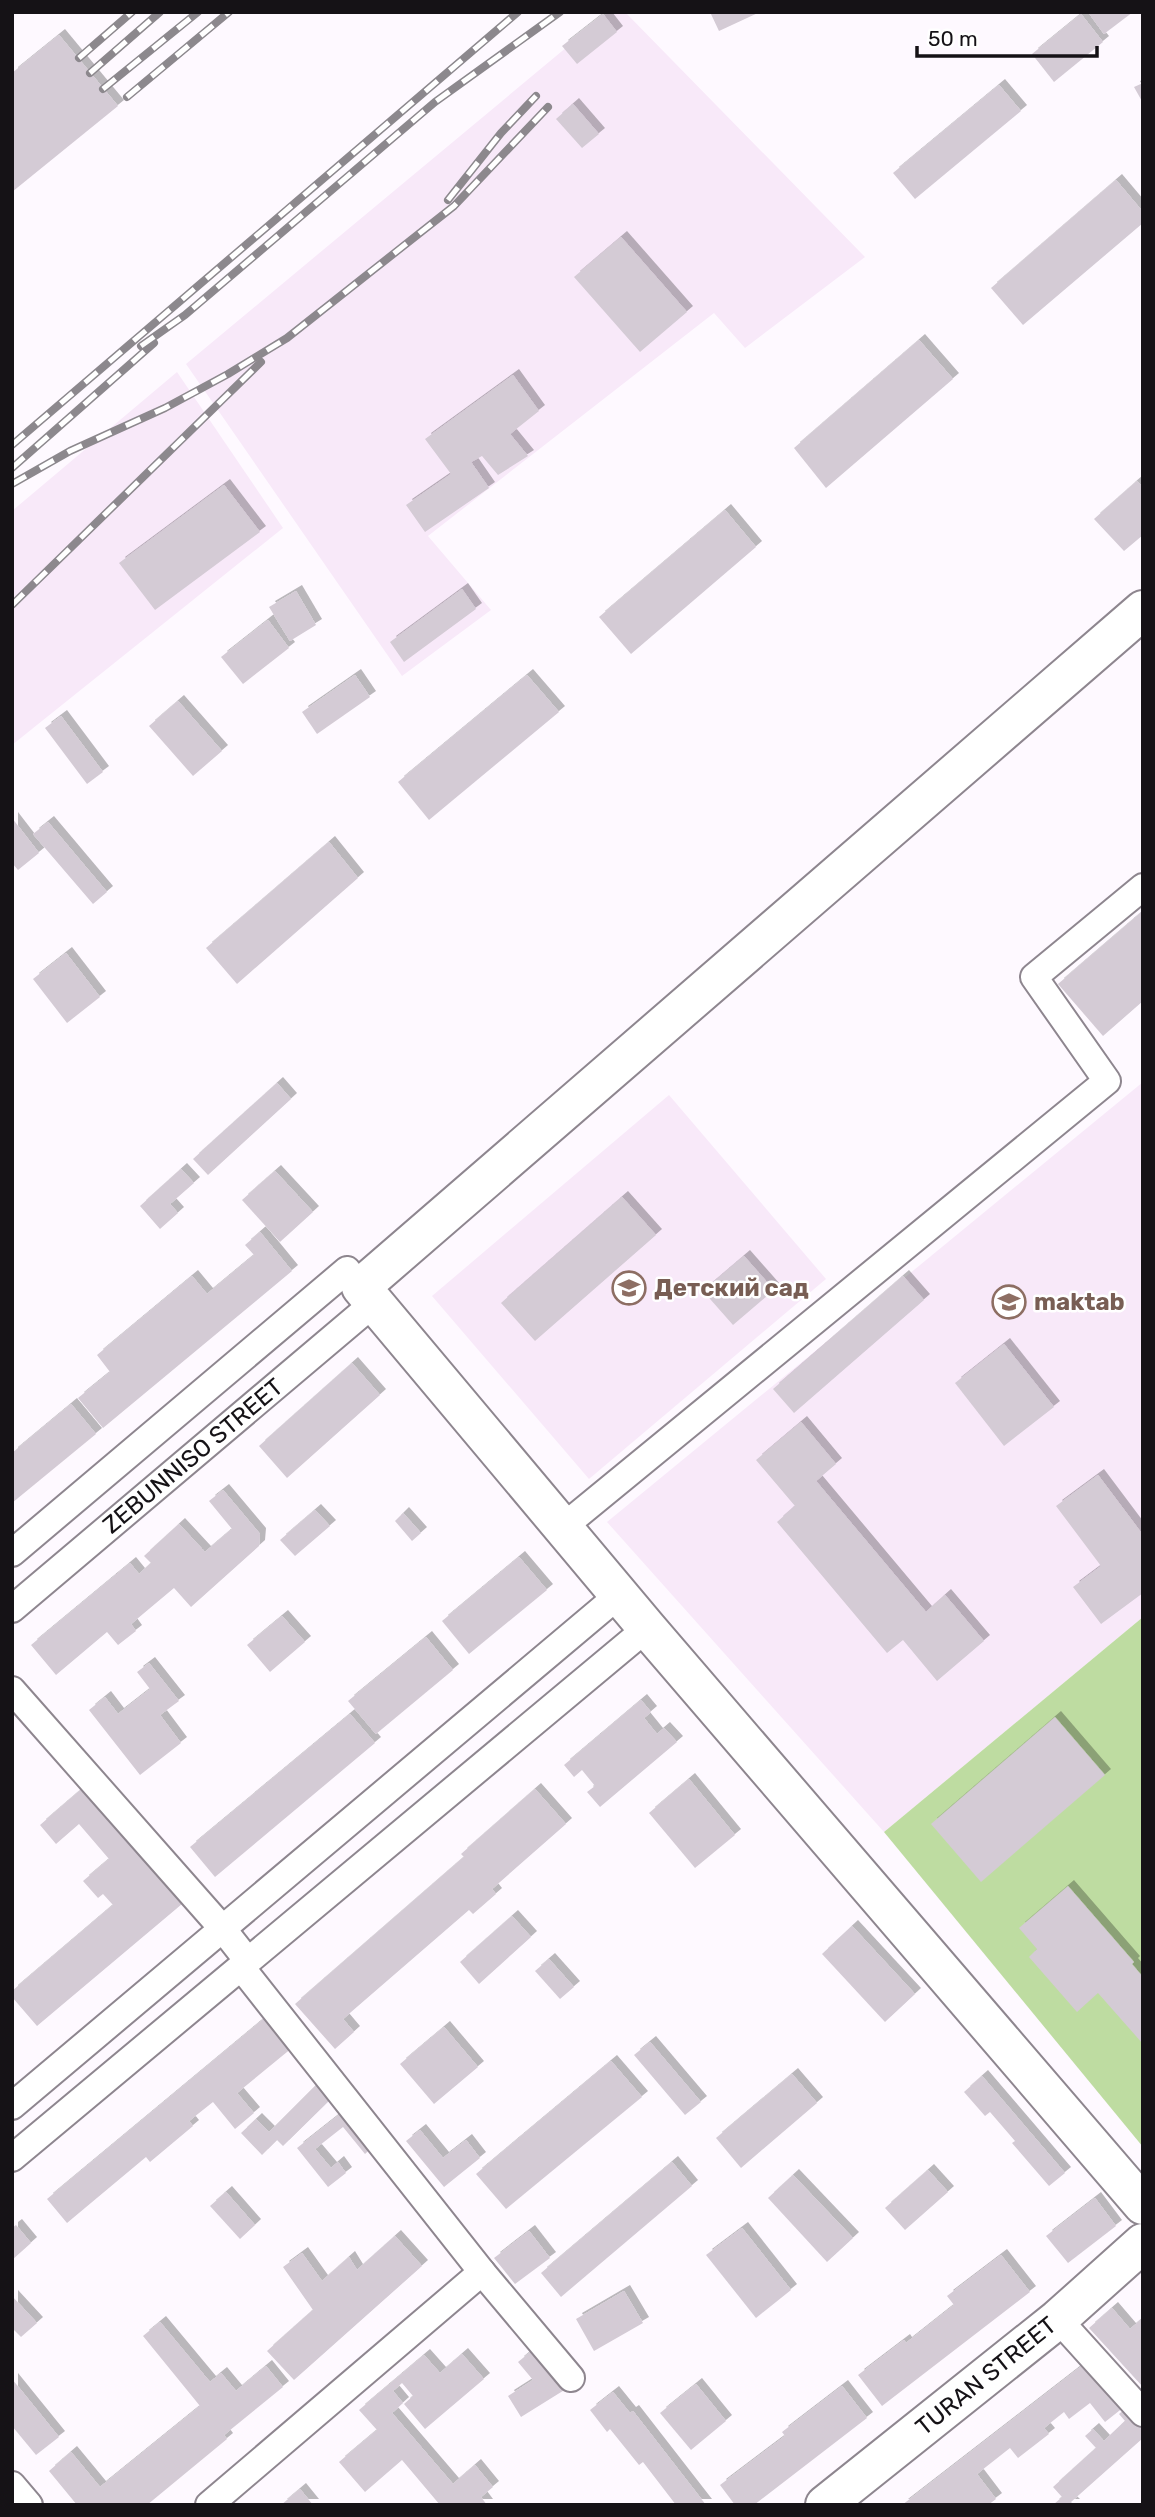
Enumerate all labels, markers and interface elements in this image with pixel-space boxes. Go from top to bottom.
scale bar [917,14,1097,58]
text: 50 m [928,26,978,51]
school or university icon: Детский сад [610,1269,648,1307]
place label: Детский сад [654,1274,809,1302]
school or university icon: maktab [990,1283,1028,1321]
place label: maktab [1034,1288,1125,1316]
street label: ZEBUNNISO STREET [97,1373,289,1539]
street label: TURAN STREET [910,2311,1062,2441]

